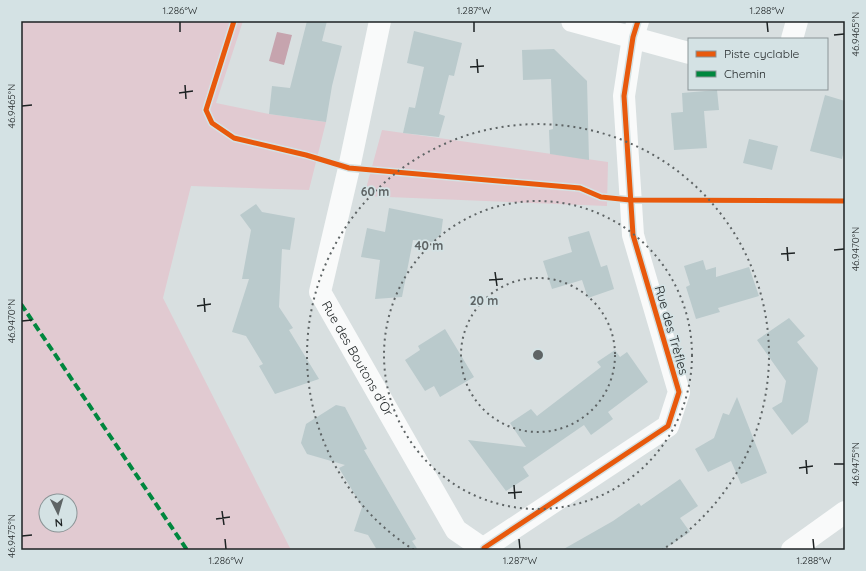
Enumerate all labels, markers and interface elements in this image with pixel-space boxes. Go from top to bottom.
text: 1.286°W [163,4,198,17]
text: 1.287°W [457,4,491,17]
text: 1.288°W [750,4,785,17]
text: 46.9465°N [849,12,862,56]
legend [688,38,828,90]
text: Piste cyclable [724,46,800,61]
text: Chemin [724,66,766,81]
text: 46.9465°N [5,84,18,128]
text: 60 m [361,184,389,199]
text: 46.9470°N [849,227,862,271]
text: 40 m [415,238,443,253]
street label: Rue des Trèfles [652,284,692,376]
text: 20 m [470,293,498,308]
street label: Rue des Boutons d'Or [319,298,397,419]
text: 46.9470°N [5,299,18,343]
centre of rings [531,348,545,362]
text: 46.9475°N [849,442,862,486]
north arrow [38,493,78,533]
text: 46.9475°N [5,514,18,558]
text: N [54,516,64,530]
text: 1.286°W [209,554,244,567]
text: 1.287°W [503,554,537,567]
text: 1.288°W [797,554,832,567]

